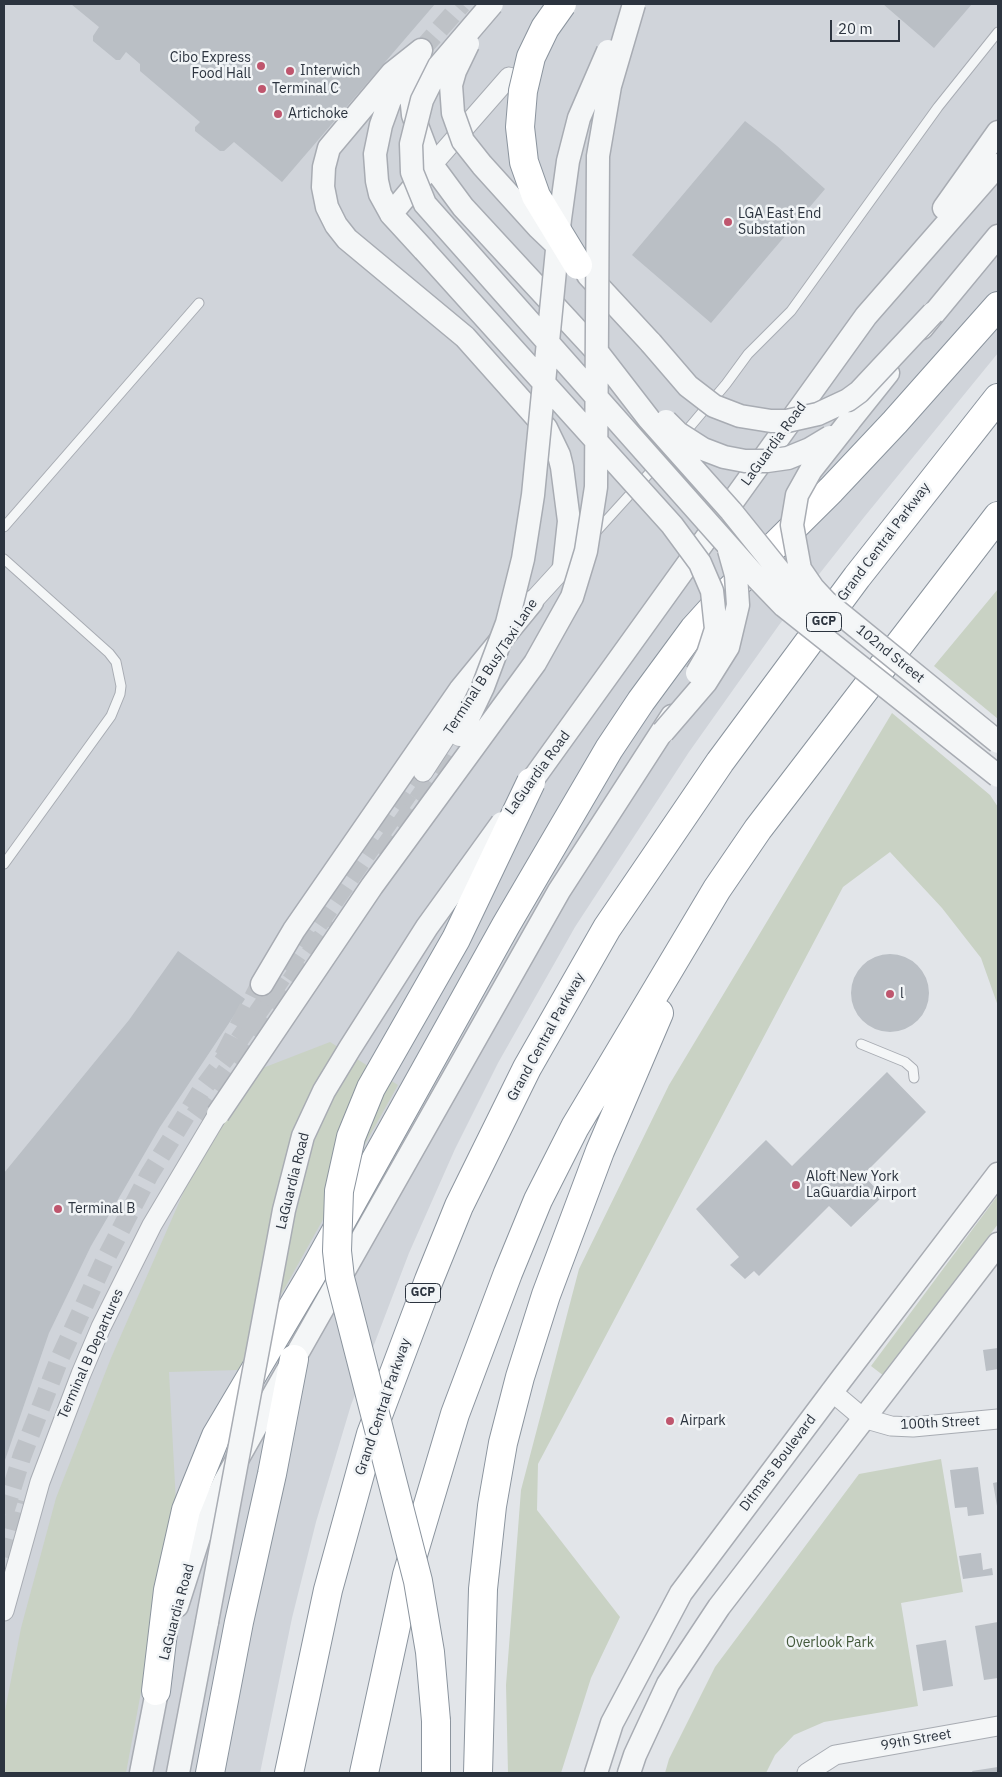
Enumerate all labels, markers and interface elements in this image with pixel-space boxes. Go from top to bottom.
scale bar [832,10,902,42]
text: 20 m [838,19,873,38]
place label: Cibo Express Food Hall [170,50,251,82]
marker: Cibo Express Food Hall [255,60,267,72]
place label: Interwich [300,63,361,79]
marker: Interwich [284,65,296,77]
place label: Terminal C [272,81,339,97]
marker: Terminal C [256,83,268,95]
place label: Artichoke [288,106,348,122]
marker: Artichoke [272,108,284,120]
place label: LGA East End Substation [738,206,821,238]
marker: LGA East End Substation [722,216,734,228]
street label: LaGuardia Road [738,399,810,489]
street label: Grand Central Parkway [834,479,934,605]
street label: Terminal B Bus/Taxi Lane [441,596,541,738]
road number: GCP [806,612,842,632]
street label: 102nd Street [852,621,928,687]
street label: LaGuardia Road [502,728,574,818]
street label: Grand Central Parkway [504,970,588,1104]
place label: l [900,986,904,1002]
marker: l [884,988,896,1000]
street label: LaGuardia Road [273,1131,313,1231]
place label: Aloft New York LaGuardia Airport [806,1169,917,1202]
marker: Aloft New York LaGuardia Airport [790,1179,802,1191]
place label: Terminal B [68,1201,135,1217]
marker: Terminal B [52,1203,64,1215]
road number: GCP [406,1284,440,1302]
street label: Terminal B Departures [55,1286,127,1422]
street label: Grand Central Parkway [352,1336,414,1478]
street label: Ditmars Boulevard [736,1411,820,1515]
place label: Airpark [680,1413,726,1429]
street label: 100th Street [900,1413,980,1433]
marker: Airpark [664,1415,676,1427]
street label: LaGuardia Road [156,1562,198,1662]
park label: Overlook Park [786,1635,874,1651]
street label: 99th Street [879,1726,953,1754]

